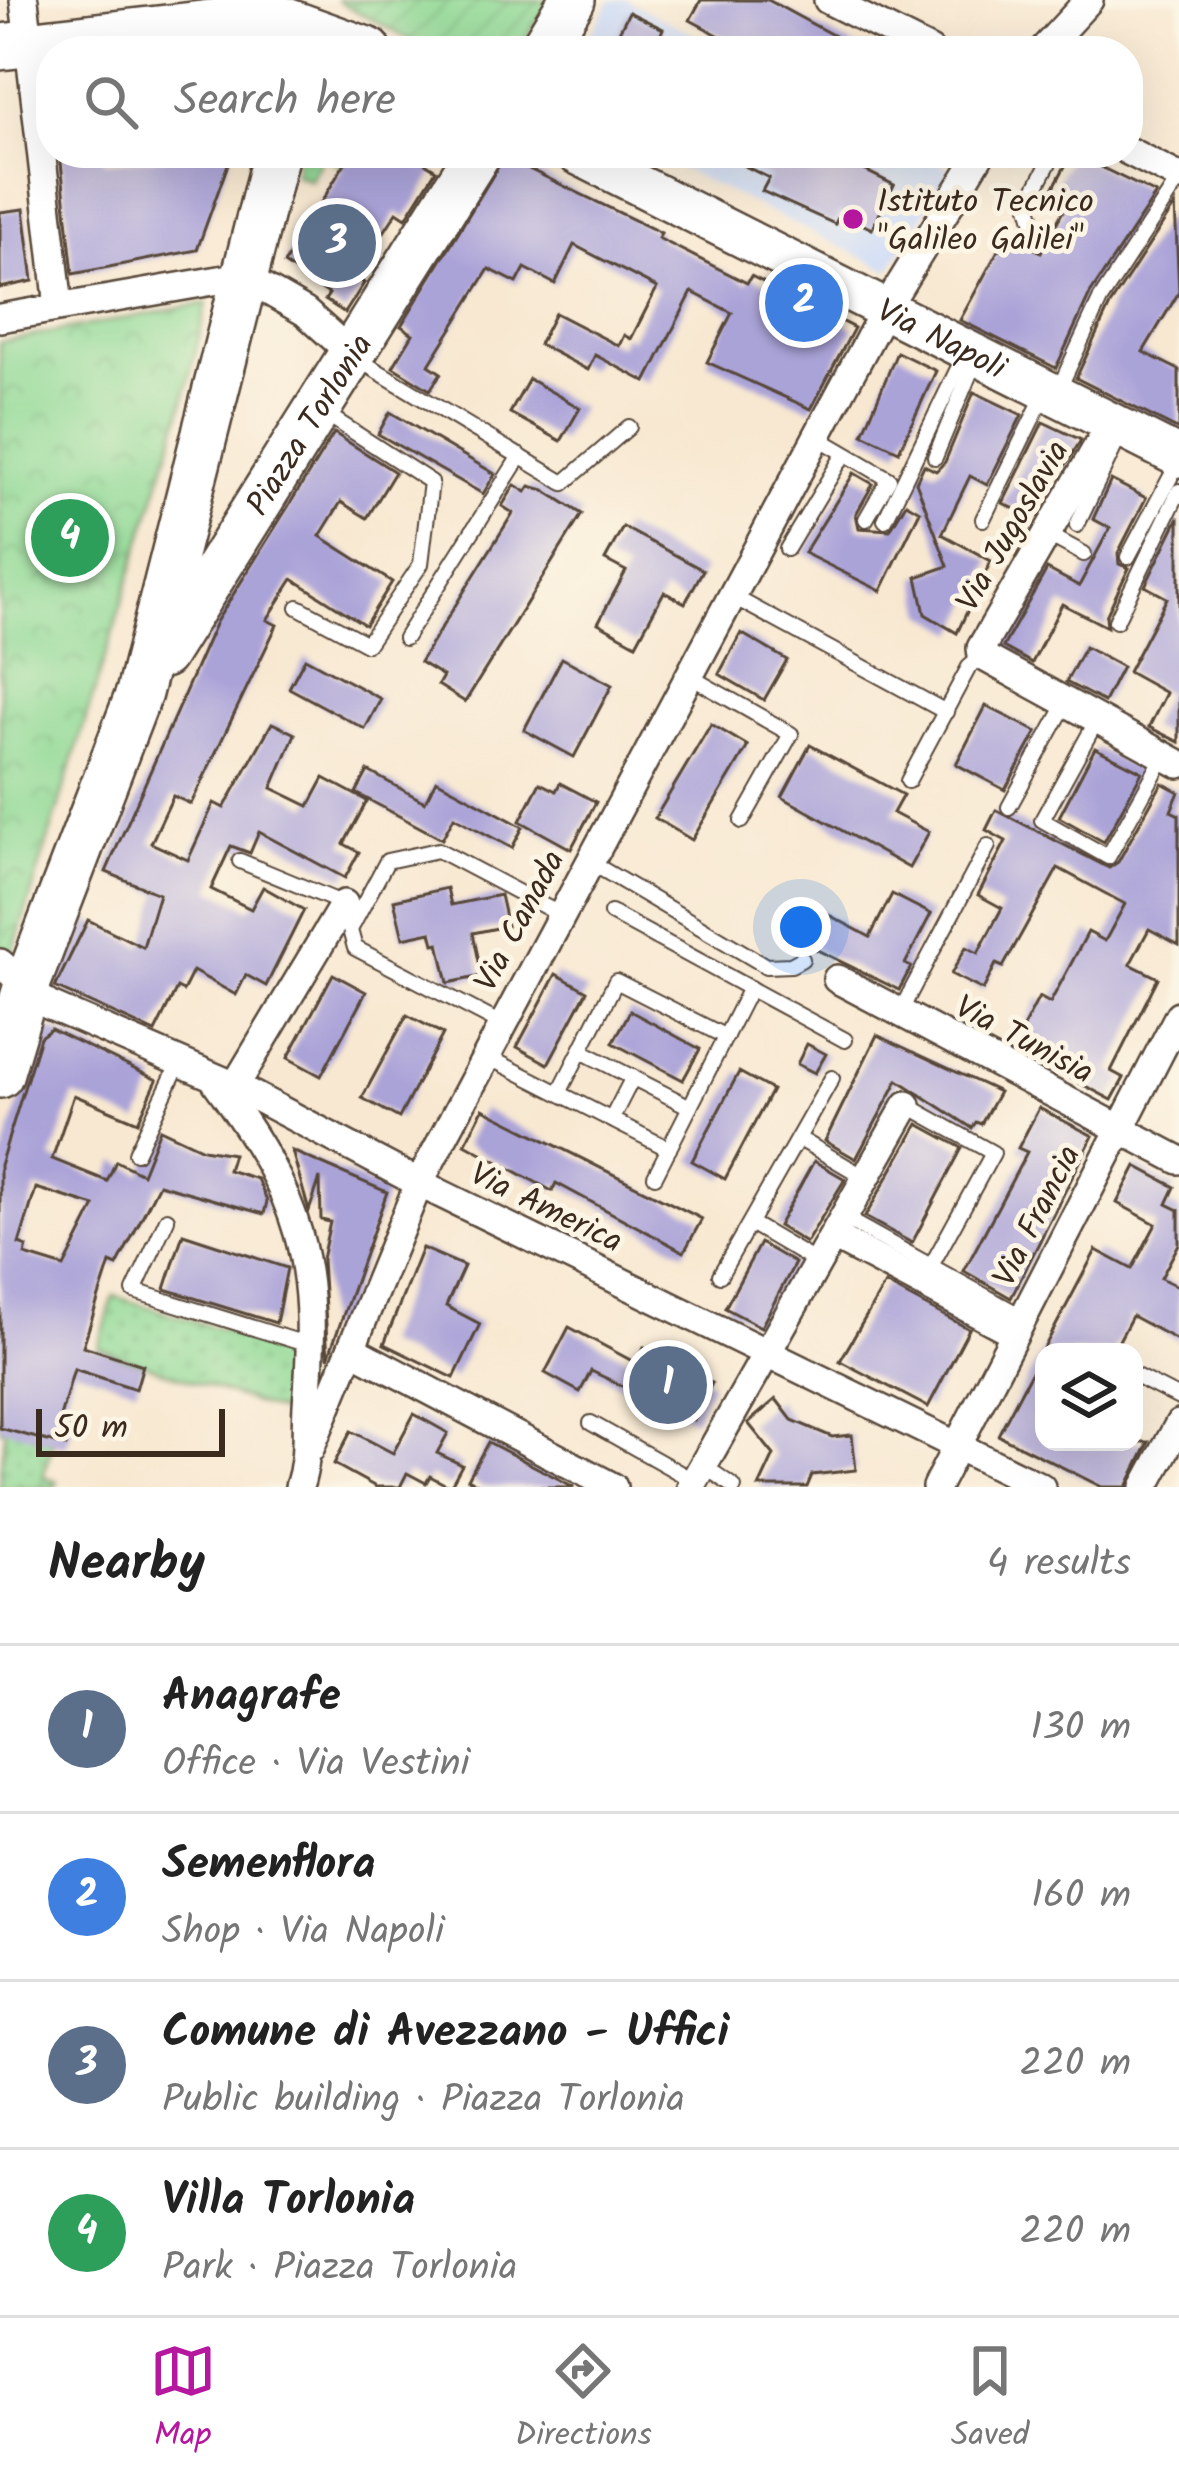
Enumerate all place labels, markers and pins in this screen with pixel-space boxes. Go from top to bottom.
place label: Istituto Tecnico "Galileo Galilei" [877,177,1094,268]
pin: 3 [298,198,376,288]
marker: Istituto Tecnico "Galileo Galilei" [840,206,866,232]
pin: 2 [765,258,843,348]
pin: 4 [31,493,109,583]
pin: 1 [629,1340,707,1430]

